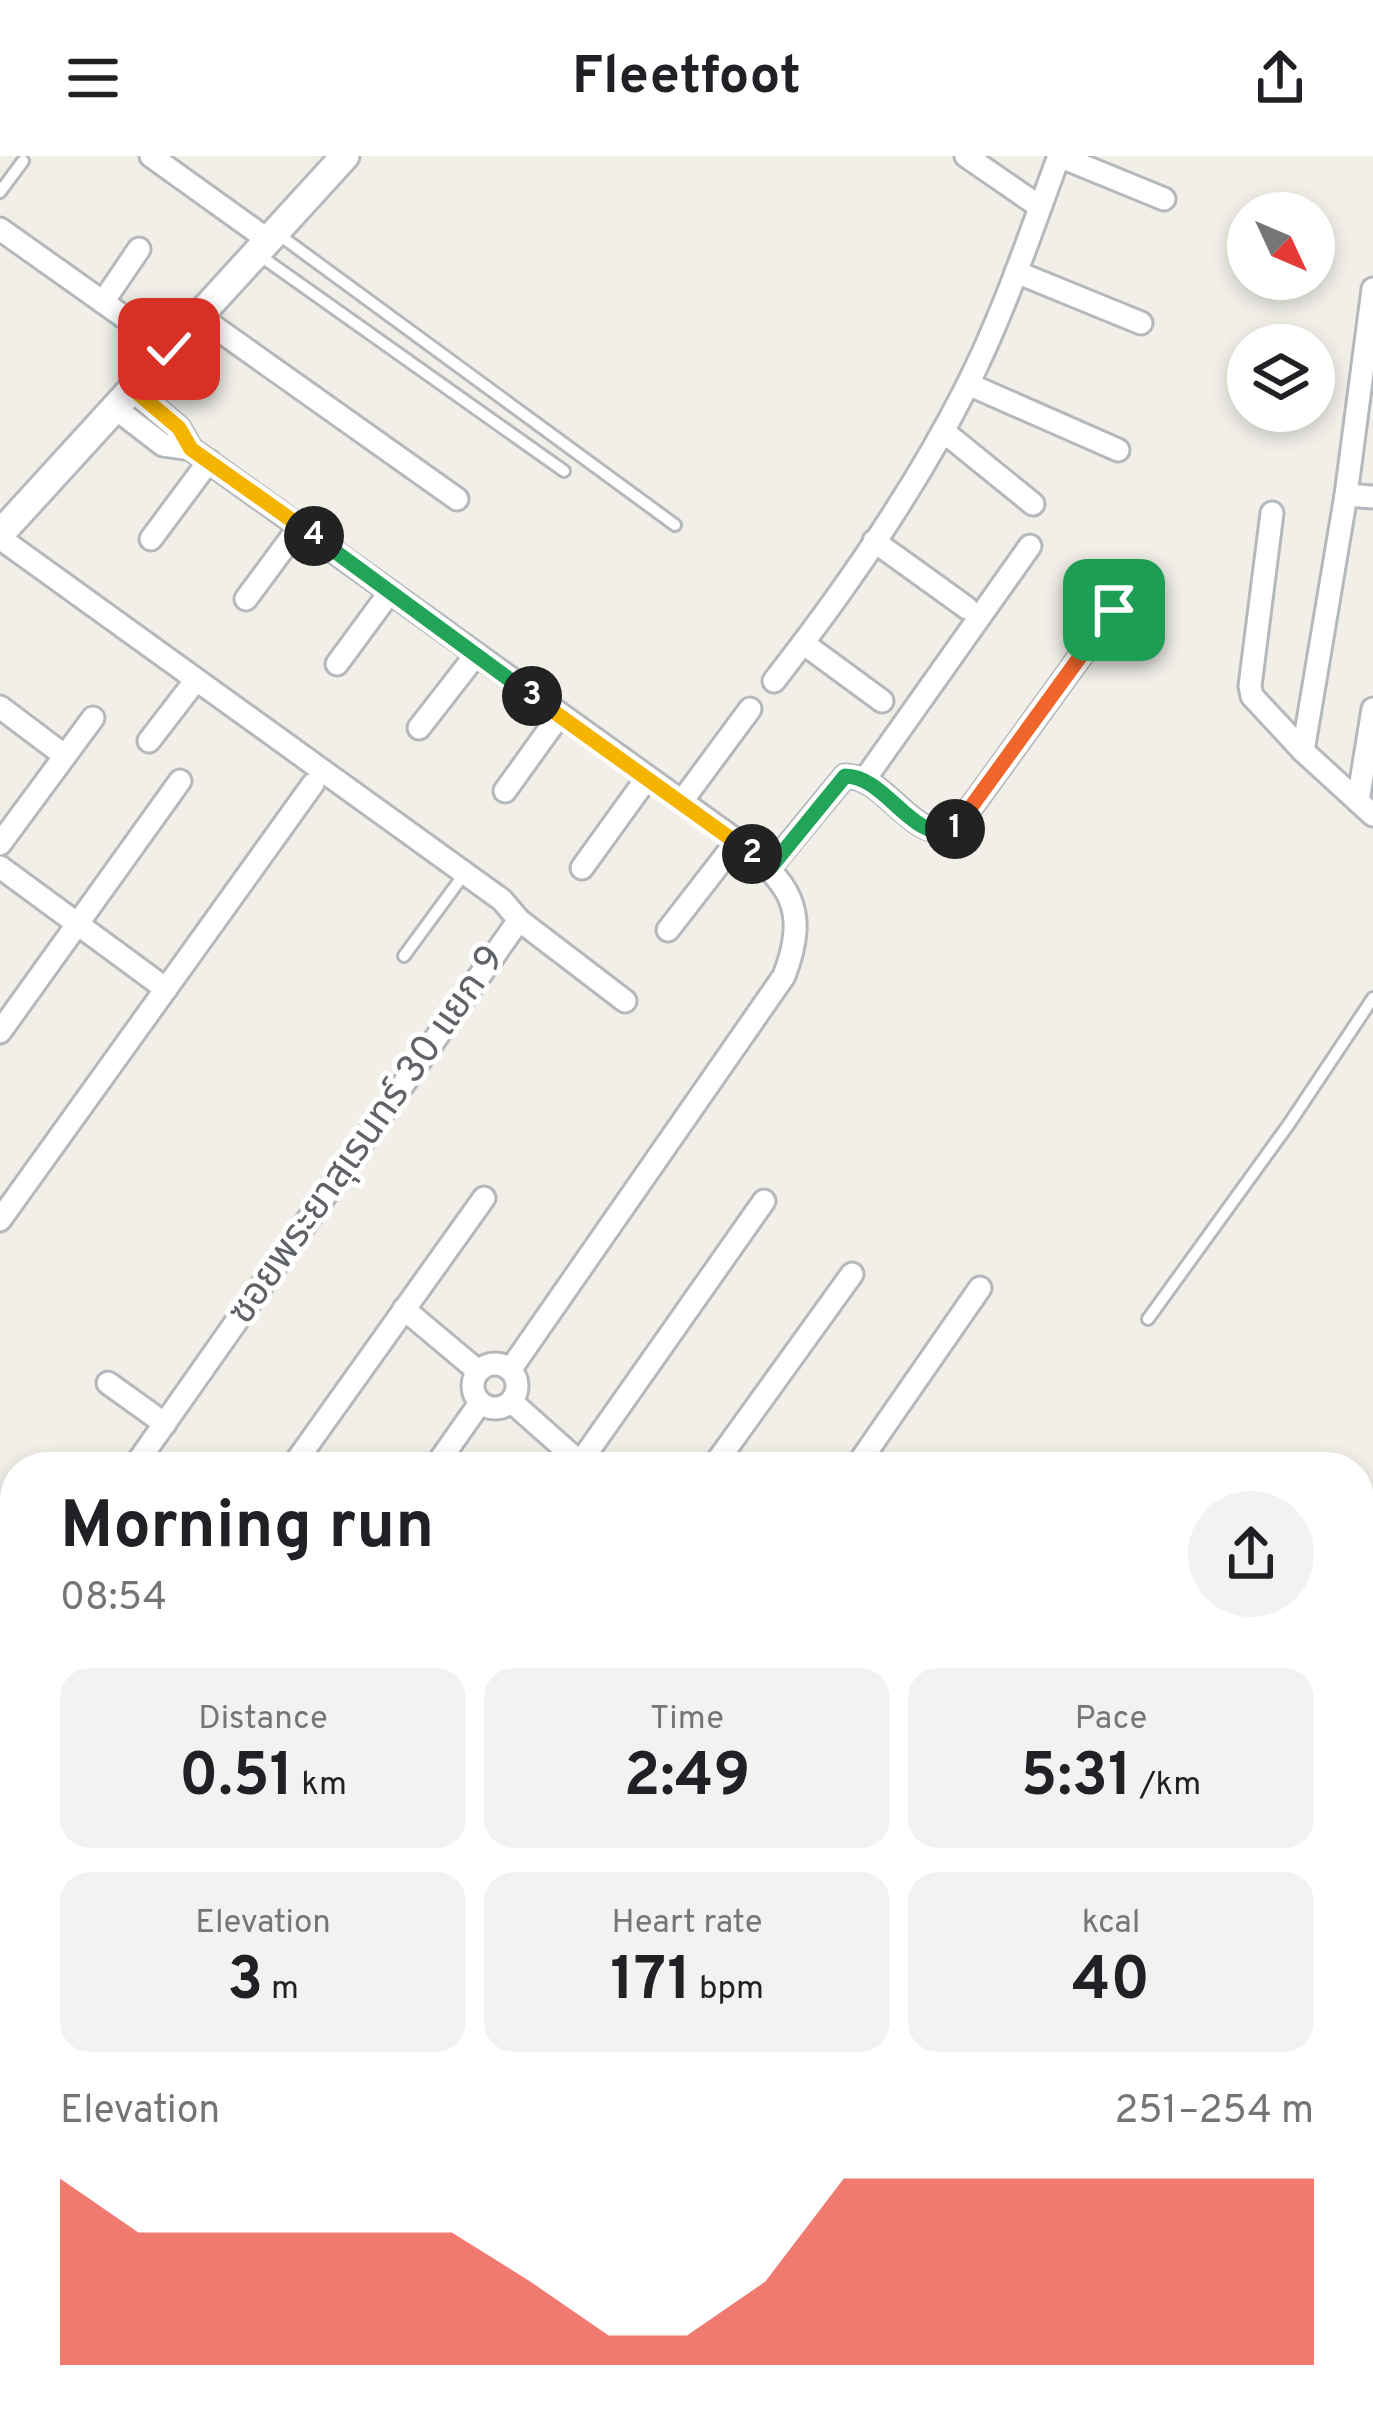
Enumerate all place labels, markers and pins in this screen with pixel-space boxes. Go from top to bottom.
pin [118,298,220,400]
pin: 4 [284,506,344,566]
pin [1063,559,1165,661]
pin: 3 [502,666,562,726]
pin: 1 [925,799,985,859]
pin: 2 [722,824,782,884]

